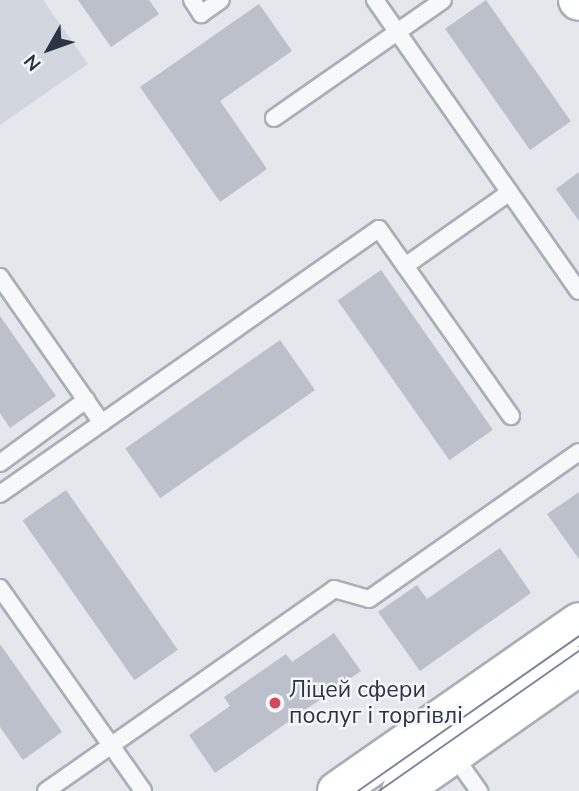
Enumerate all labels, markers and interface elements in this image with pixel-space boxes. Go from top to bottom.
north arrow [14,14,84,84]
text: N [18,49,47,76]
place label: Ліцей сфери послуг і торгівлі [289,676,463,730]
marker: Ліцей сфери послуг і торгівлі [267,695,283,711]

